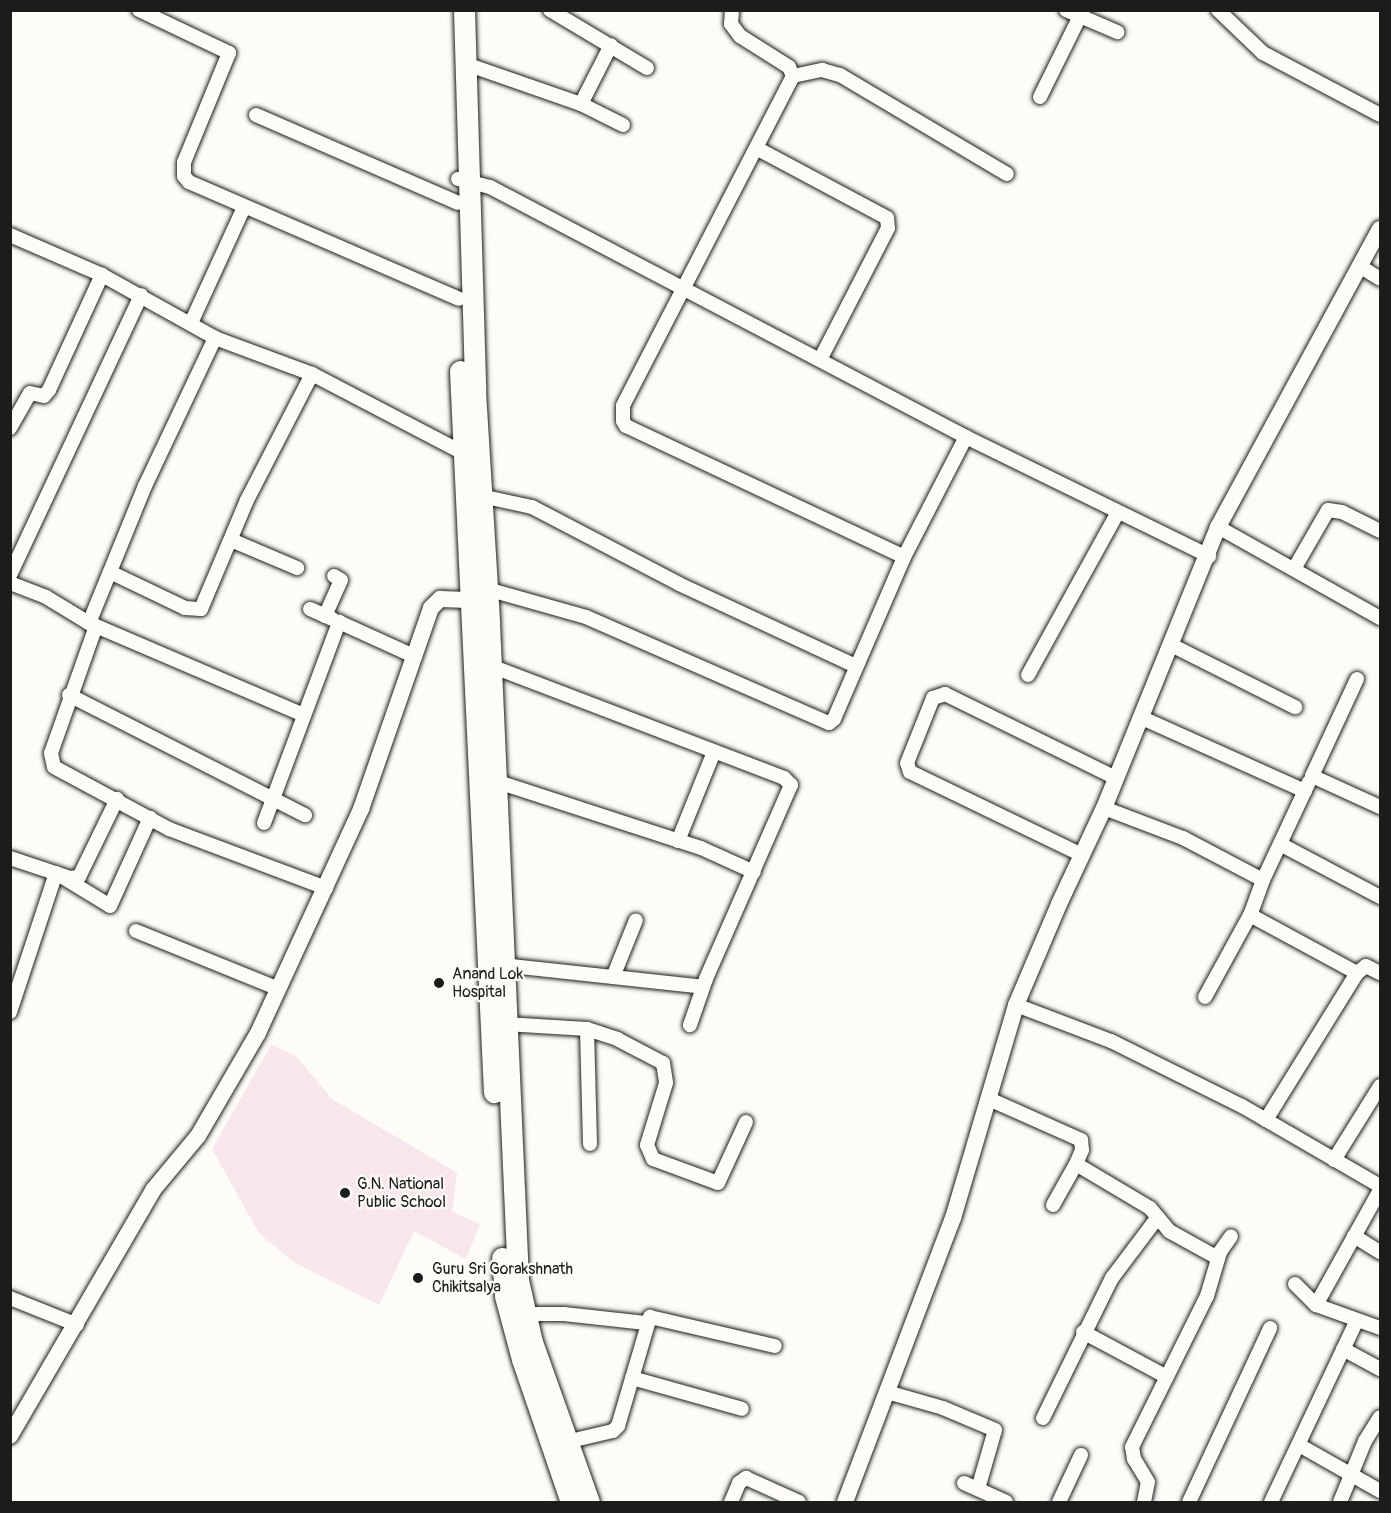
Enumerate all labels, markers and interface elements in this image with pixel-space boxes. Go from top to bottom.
place label: Anand Lok Hospital [452,964,523,1002]
marker: Anand Lok Hospital [430,974,448,992]
place label: G.N. National Public School [357,1174,446,1212]
marker: G.N. National Public School [338,1186,352,1200]
place label: Guru Sri Gorakshnath Chikitsalya [432,1259,573,1297]
marker: Guru Sri Gorakshnath Chikitsalya [409,1269,427,1287]

